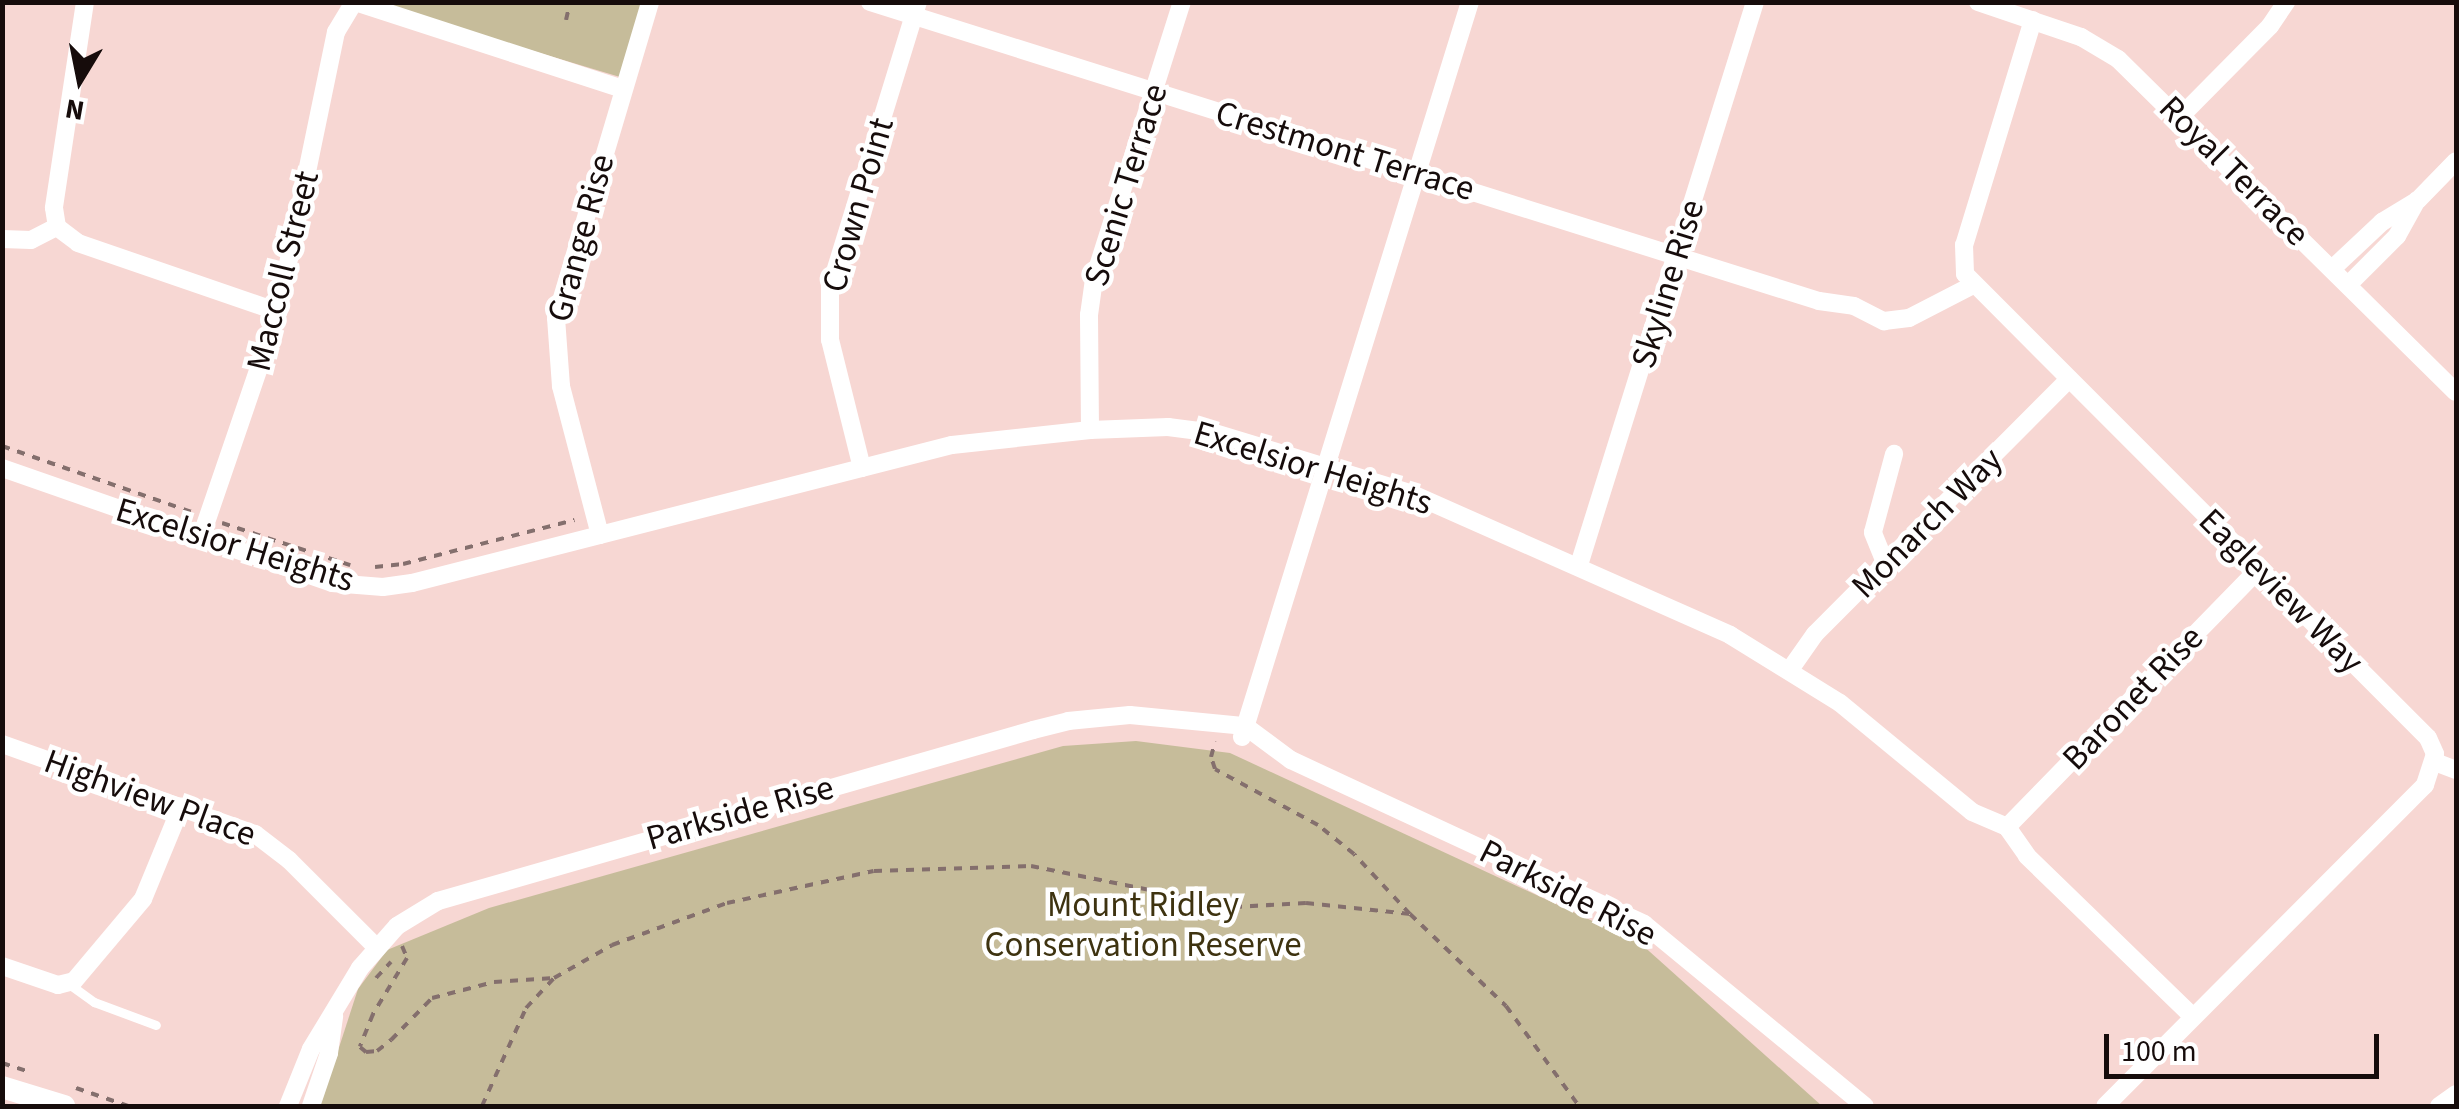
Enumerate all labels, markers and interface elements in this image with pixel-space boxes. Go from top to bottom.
north arrow [30,30,130,130]
street label: Scenic Terrace [1075,79,1177,291]
street label: Royal Terrace [2150,87,2318,255]
text: N [62,88,87,131]
street label: Crestmont Terrace [1211,92,1479,210]
street label: Crown Point [813,113,903,297]
street label: Grange Rise [538,150,624,326]
street label: Maccoll Street [238,166,328,376]
street label: Skyline Rise [1622,195,1714,373]
street label: Excelsior Heights [1189,412,1437,524]
street label: Monarch Way [1843,439,2011,607]
street label: Excelsior Heights [111,489,359,601]
street label: Eagleview Way [2190,500,2372,682]
street label: Baronet Rise [2054,617,2212,779]
street label: Highview Place [39,740,261,856]
street label: Parkside Rise [641,766,839,860]
street label: Parkside Rise [1472,830,1664,956]
park label: Mount Ridley Conservation Reserve [984,884,1302,966]
scale bar [2109,1014,2384,1076]
text: 100 m [2121,1030,2197,1073]

